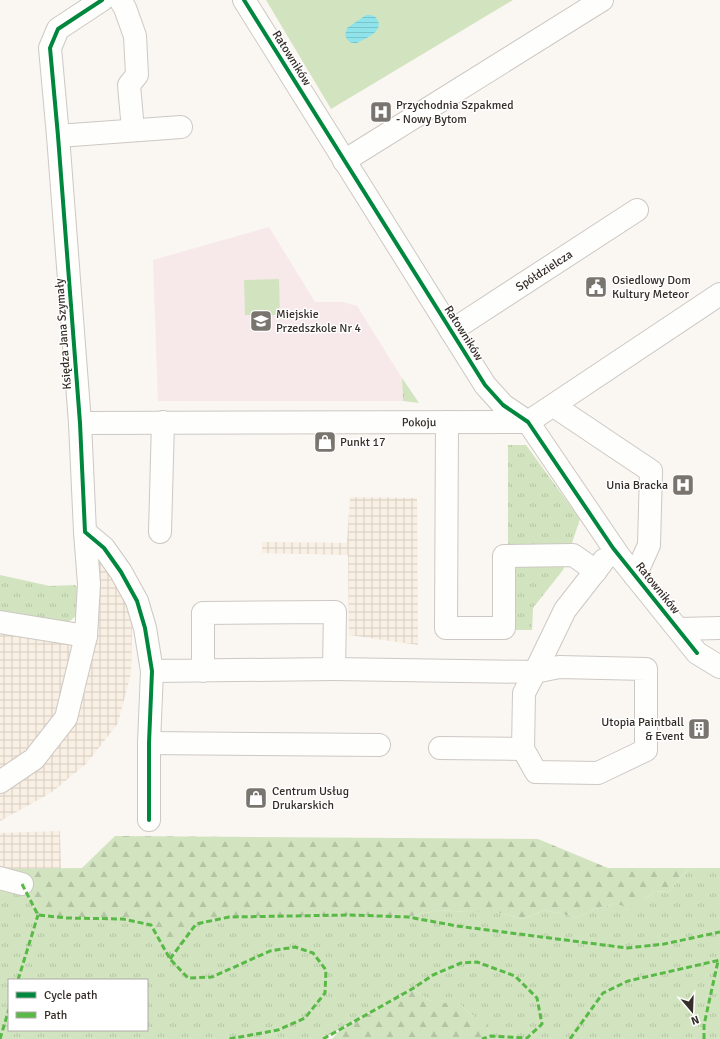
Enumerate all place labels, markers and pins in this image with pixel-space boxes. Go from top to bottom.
place label: Przychodnia Szpakmed - Nowy Bytom [396,98,514,127]
hospital icon: Przychodnia Szpakmed - Nowy Bytom [368,99,394,125]
place label: Osiedlowy Dom Kultury Meteor [612,273,691,302]
public building icon: Osiedlowy Dom Kultury Meteor [583,274,609,300]
place label: Miejskie Przedszkole Nr 4 [276,307,362,336]
school or university icon: Miejskie Przedszkole Nr 4 [248,308,274,334]
shop icon: Punkt 17 [312,429,338,455]
place label: Punkt 17 [340,435,386,450]
hospital icon: Unia Bracka [670,472,696,498]
place label: Unia Bracka [606,478,668,493]
place label: Utopia Paintball & Event [601,715,684,744]
building icon: Utopia Paintball & Event [686,716,712,742]
place label: Centrum Usług Drukarskich [272,784,349,813]
shop icon: Centrum Usług Drukarskich [243,785,269,811]

